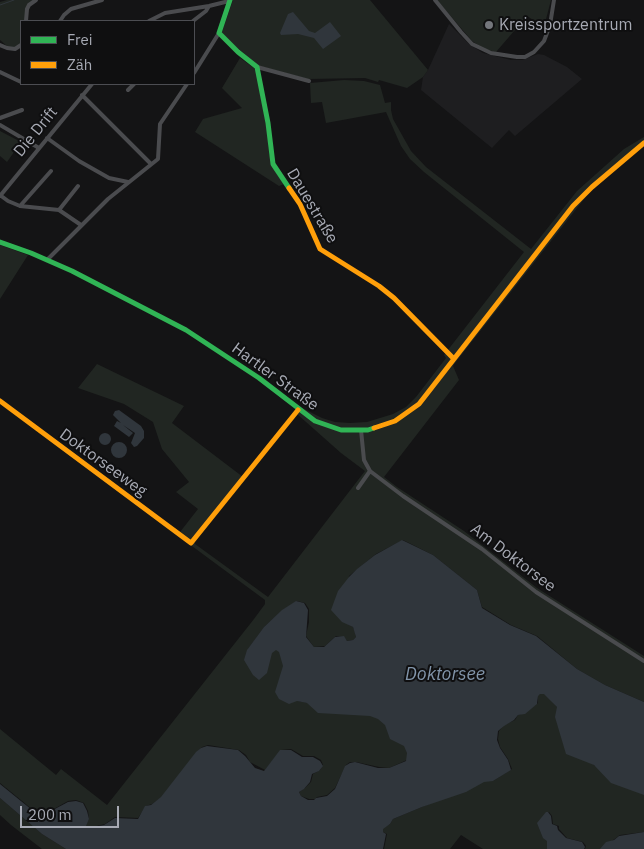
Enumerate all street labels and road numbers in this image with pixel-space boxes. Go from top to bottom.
street label: Die Drift [10,103,62,161]
street label: Dauestraße [282,165,342,247]
street label: Hartler Straße [228,339,322,415]
street label: Doktorseeweg [56,425,150,501]
street label: Am Doktorsee [467,520,559,596]

